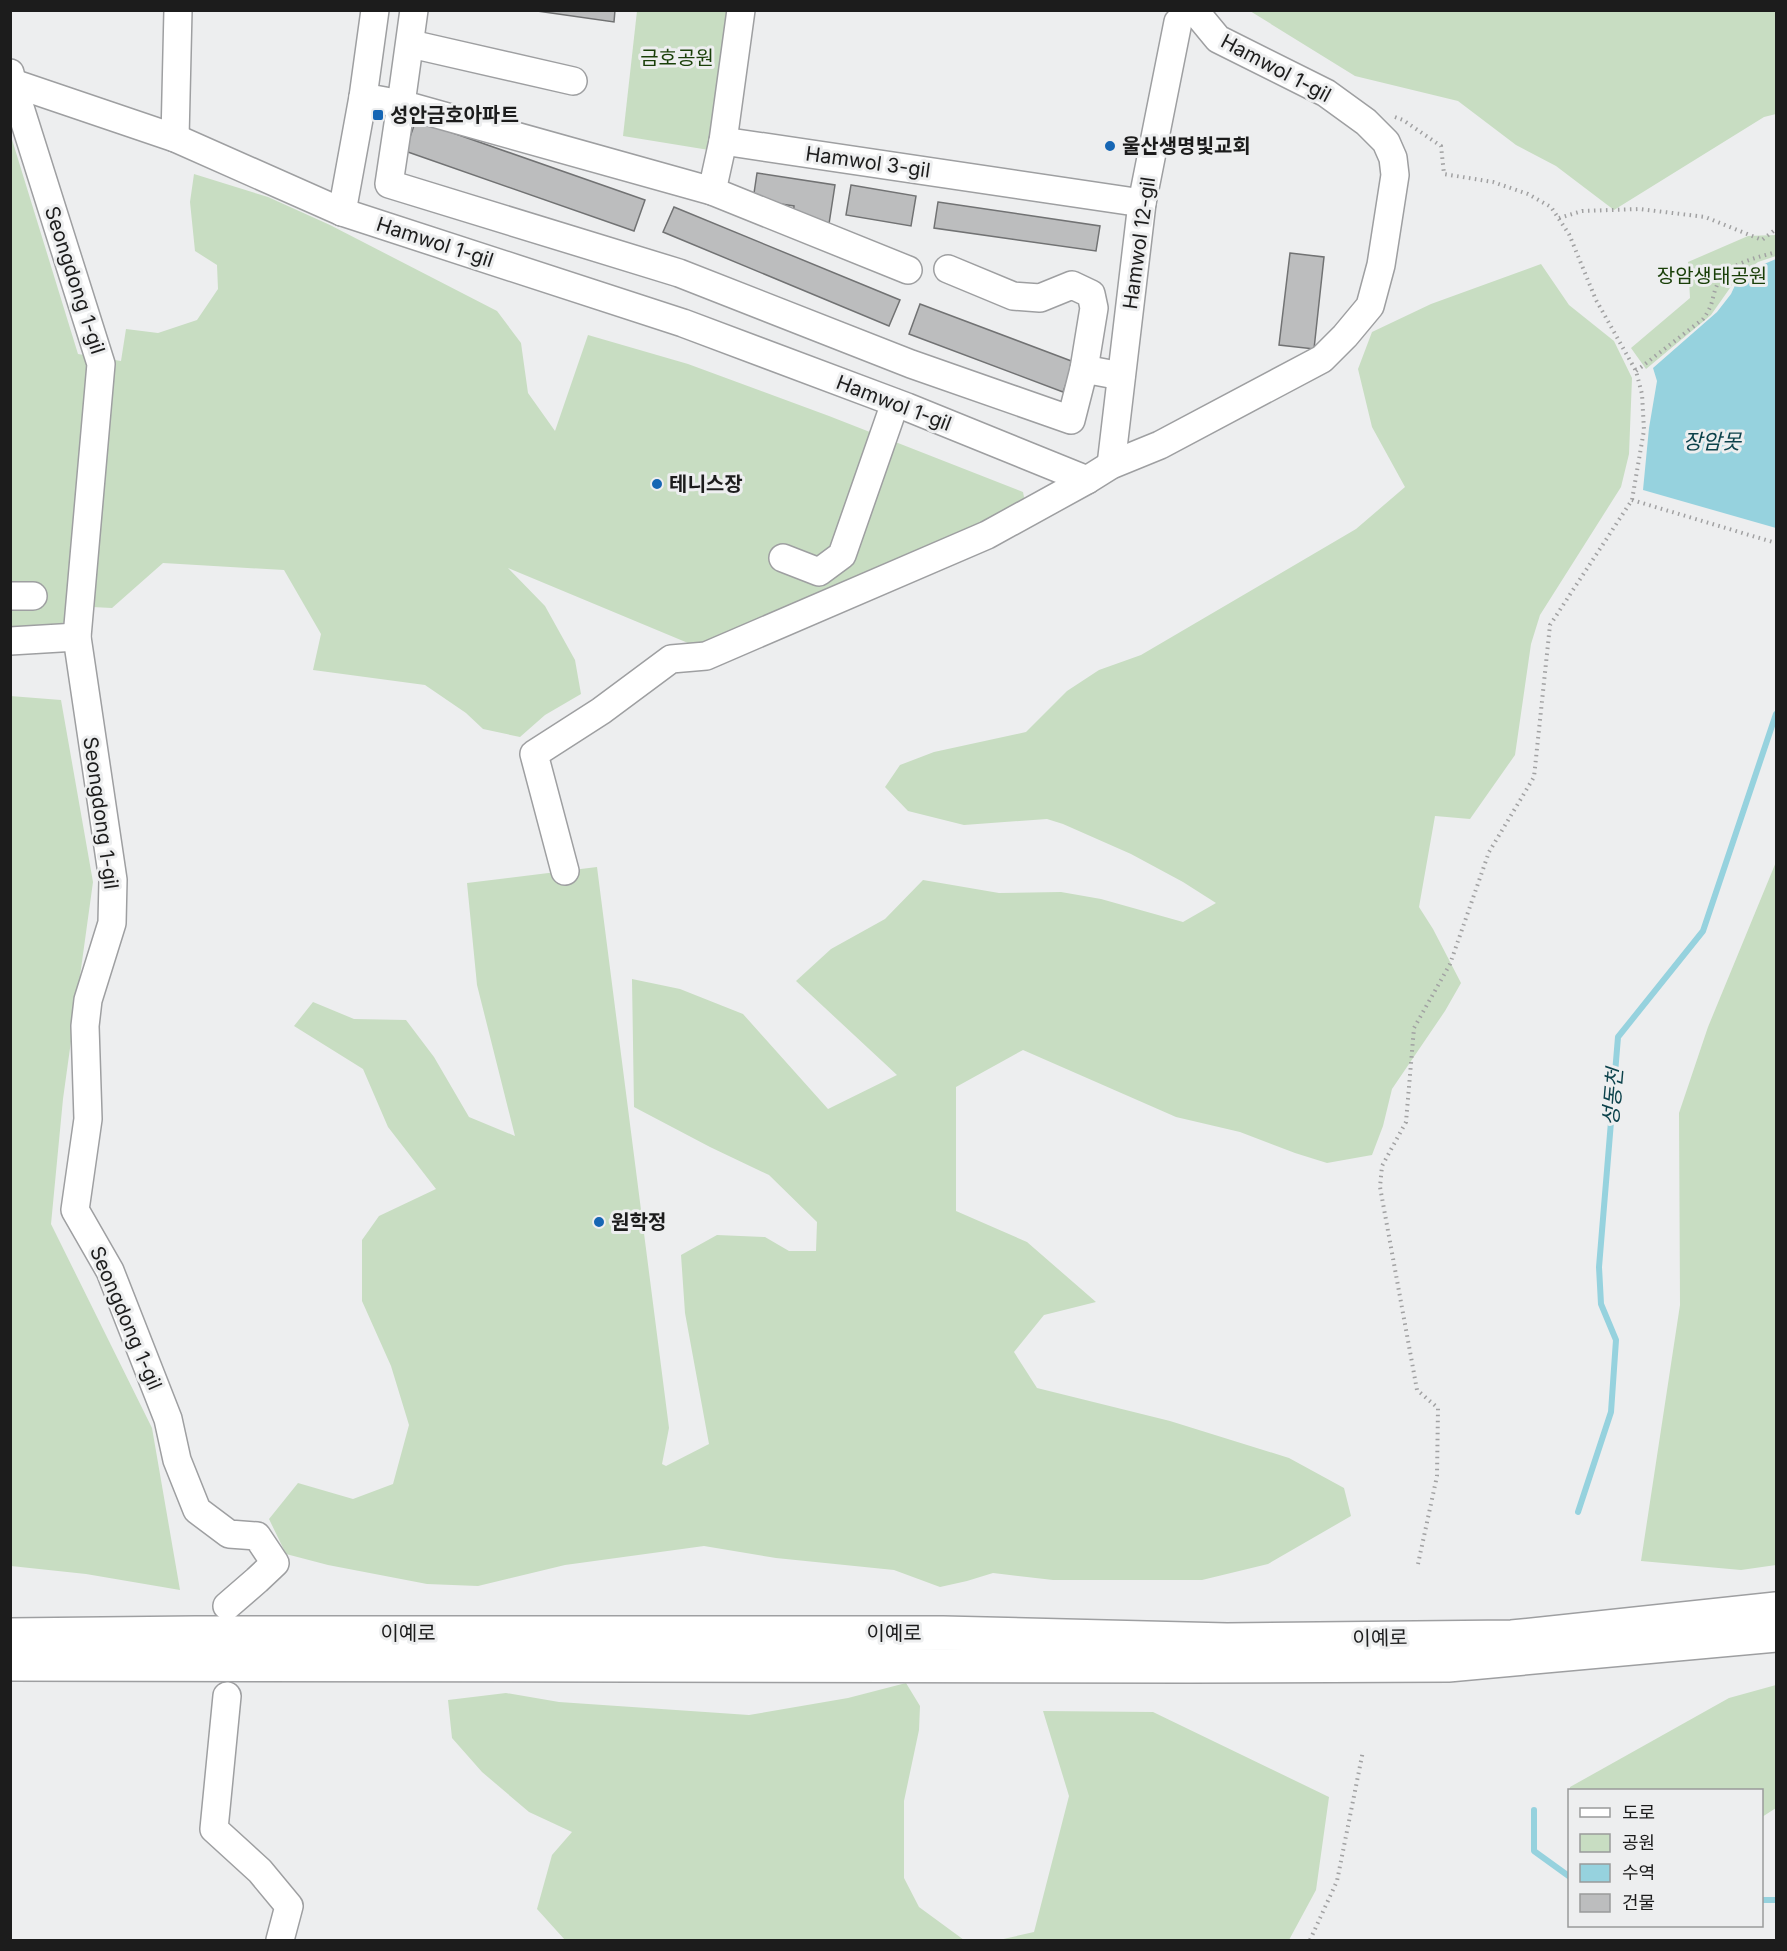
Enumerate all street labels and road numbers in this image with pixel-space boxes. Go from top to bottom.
street label: Hamwol 1-gil [1217,29,1335,107]
street label: Hamwol 3-gil [804,141,932,183]
street label: Hamwol 12-gil [1118,175,1160,311]
street label: Seongdong 1-gil [40,203,110,357]
street label: Hamwol 1-gil [374,212,496,272]
street label: Hamwol 1-gil [833,370,955,436]
street label: Seongdong 1-gil [78,735,124,891]
street label: Seongdong 1-gil [85,1243,167,1393]
street label: 이예로 [380,1621,436,1645]
street label: 이예로 [866,1621,922,1645]
street label: 이예로 [1352,1626,1408,1650]

